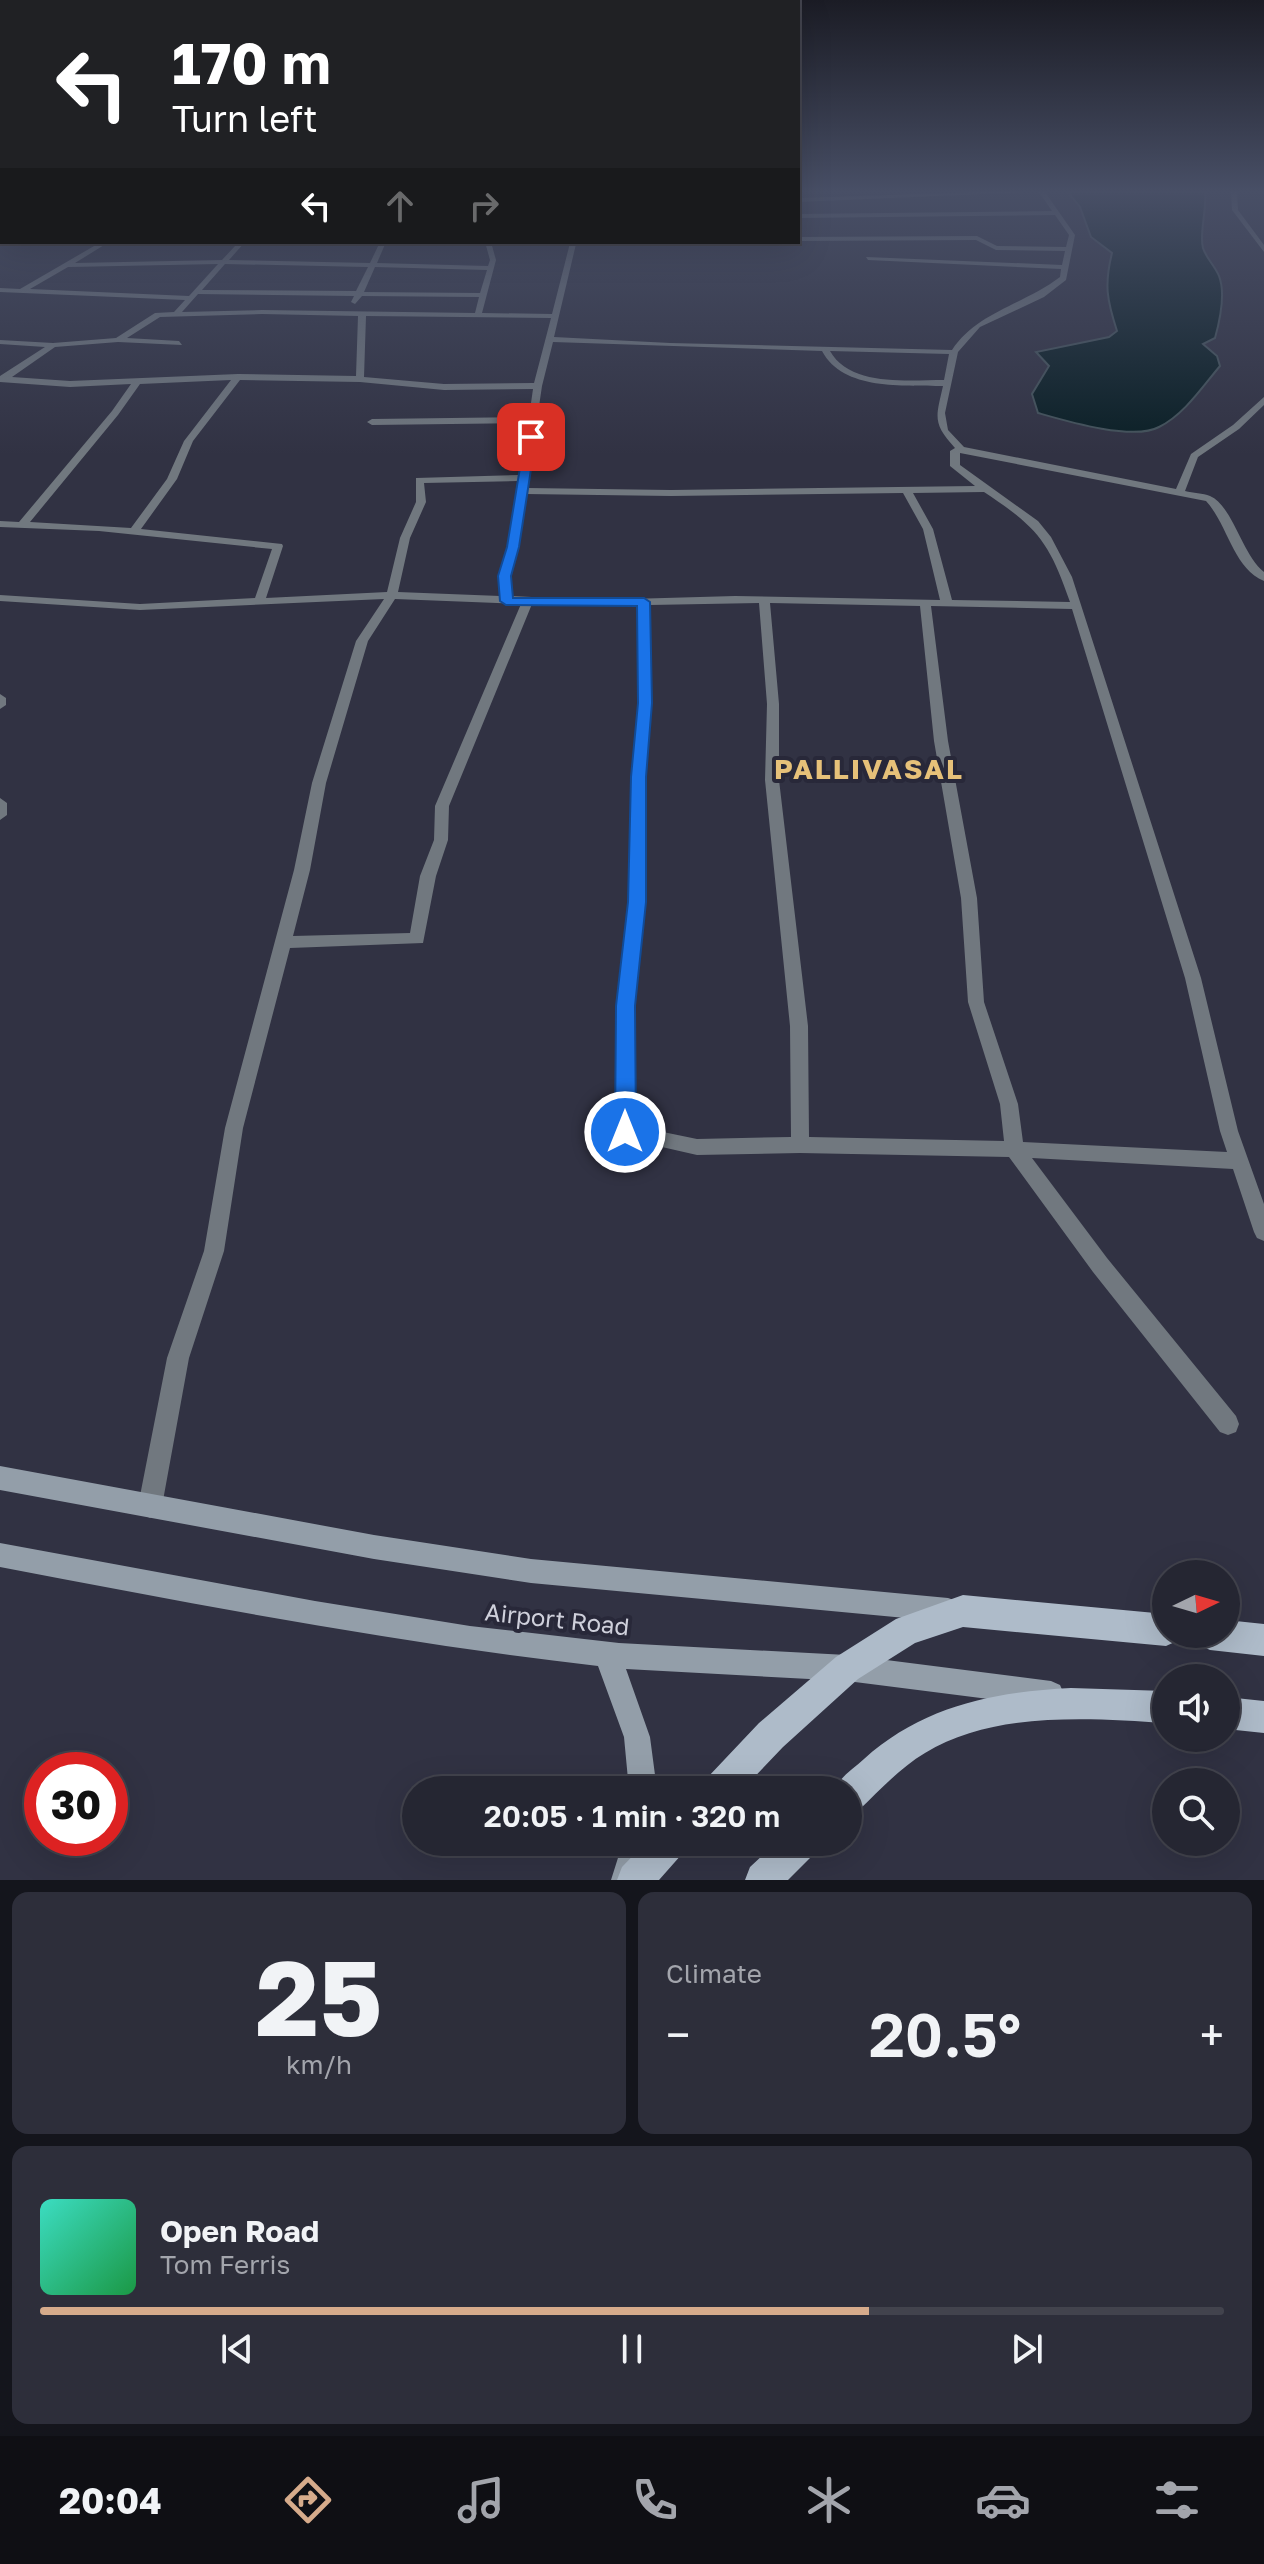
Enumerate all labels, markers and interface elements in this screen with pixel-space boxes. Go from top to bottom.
text: 170 m [172,29,331,96]
icon: left [40,32,144,136]
text: Turn left [172,97,318,140]
icon: left [294,184,338,228]
icon: ahead [378,184,422,228]
icon: right [462,184,506,228]
pin [497,403,565,471]
icon: arrive [509,415,553,459]
district label: PALLIVASAL [774,752,964,785]
position arrow [583,1090,667,1174]
north arrow [1152,1560,1240,1648]
map controls [1152,1560,1240,1856]
street label: Airport Road [483,1596,631,1641]
button: sound [1152,1664,1240,1752]
speed limit sign: 30 [24,1752,128,1856]
button: search [1152,1768,1240,1856]
text: 20:05 · 1 min · 320 m [484,1798,780,1834]
text: 25 [256,1934,382,2059]
text: Climate [666,1958,762,1989]
text: 20.5° [869,1998,1021,2070]
text: − [666,2008,690,2061]
text: + [1200,2008,1224,2061]
text: km/h [286,2049,352,2080]
text: Open Road [160,2213,319,2249]
text: Tom Ferris [160,2249,290,2280]
icon: previous [215,2327,259,2371]
icon: pause [610,2327,654,2371]
icon: next [1005,2327,1049,2371]
icon: directions [280,2472,336,2528]
icon: music [453,2472,509,2528]
icon: phone [627,2472,683,2528]
icon: climate [801,2472,857,2528]
icon: car [975,2472,1031,2528]
icon: filters [1149,2472,1205,2528]
text: 20:04 [59,2479,162,2522]

